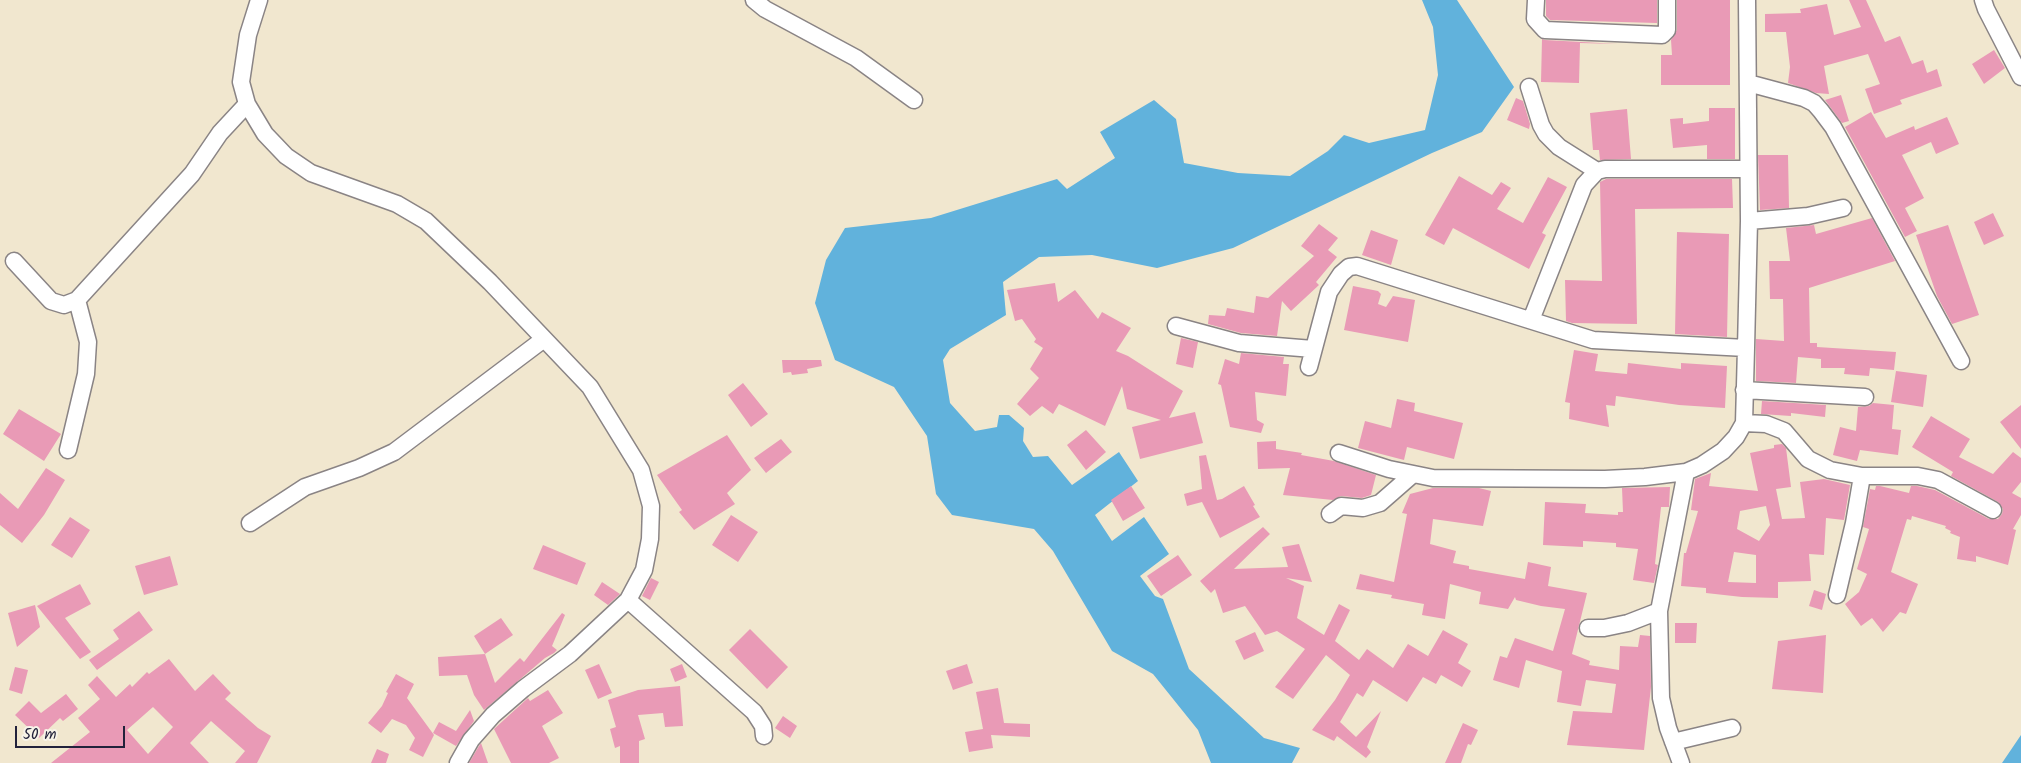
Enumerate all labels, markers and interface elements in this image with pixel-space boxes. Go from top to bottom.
scale bar [18,716,128,748]
text: 50 m [23,723,57,747]

